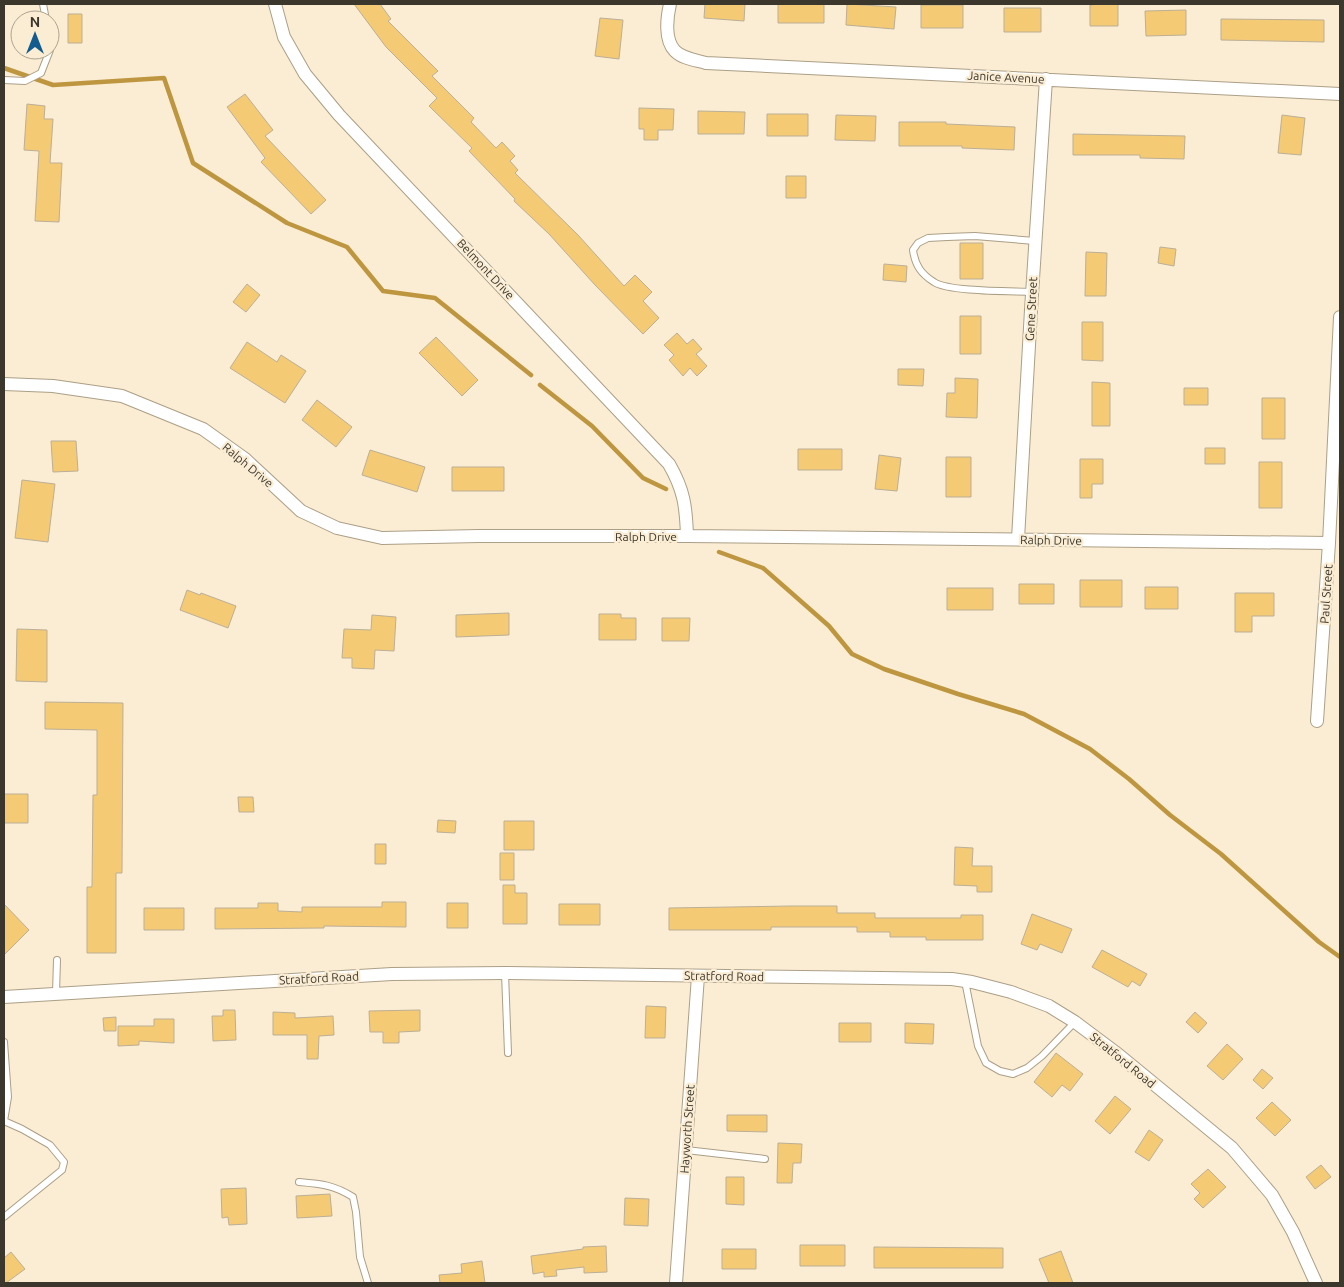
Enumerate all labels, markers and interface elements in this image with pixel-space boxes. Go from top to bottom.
north arrow [10,10,60,60]
text: N [30,14,40,30]
street label: Janice Avenue [967,68,1045,86]
street label: Belmont Drive [455,236,517,302]
street label: Gene Street [1023,276,1039,341]
street label: Ralph Drive [220,440,276,490]
street label: Ralph Drive [615,530,677,543]
street label: Ralph Drive [1020,533,1082,547]
street label: Paul Street [1317,564,1335,624]
street label: Stratford Road [279,969,359,987]
street label: Stratford Road [684,969,764,983]
street label: Stratford Road [1088,1030,1158,1090]
street label: Hayworth Street [677,1084,697,1174]

